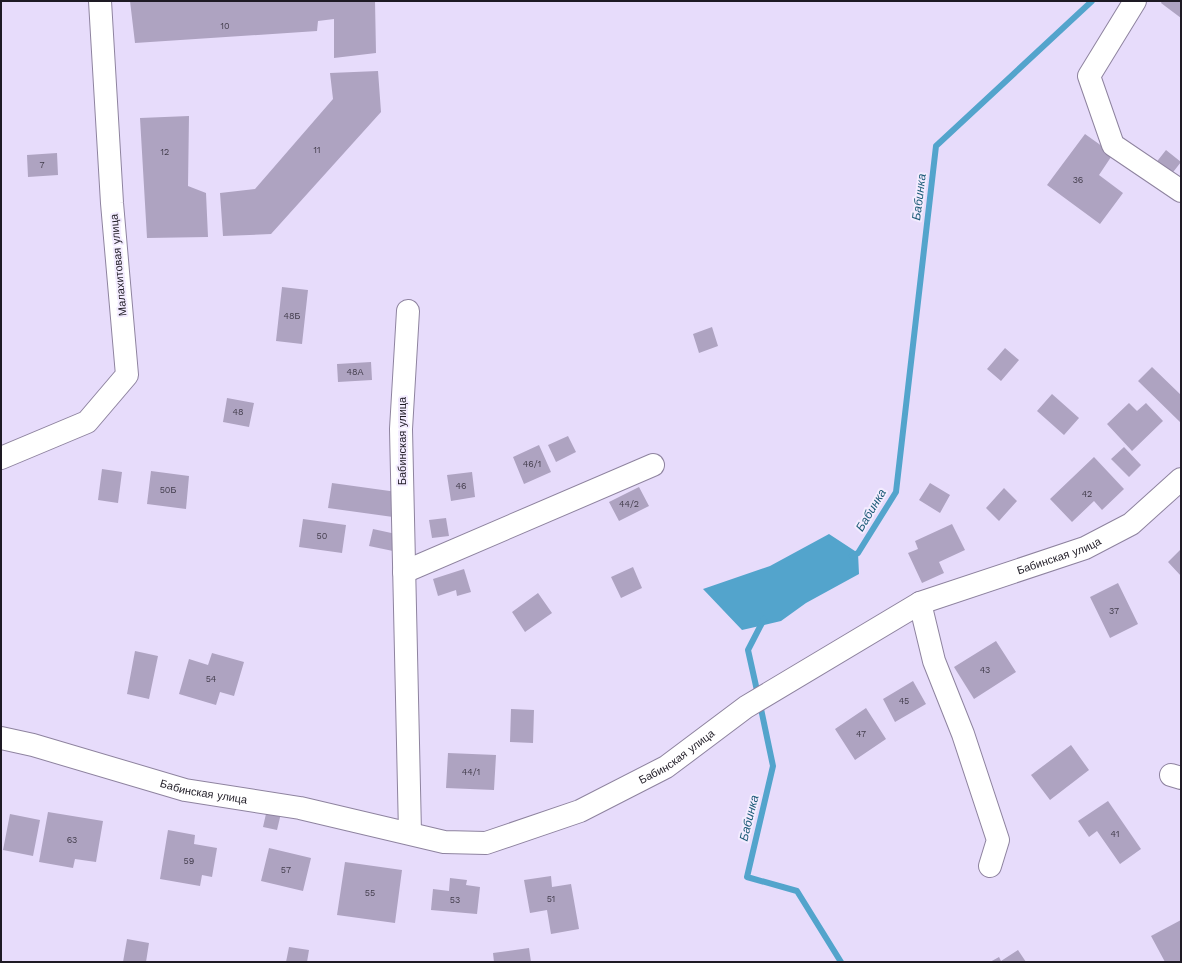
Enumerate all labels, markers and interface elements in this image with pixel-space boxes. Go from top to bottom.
house number: 10 [220,21,230,31]
house number: 11 [313,145,321,155]
house number: 12 [161,147,169,157]
house number: 7 [39,160,45,170]
water label: Бабинка [909,173,929,221]
house number: 36 [1073,175,1083,185]
street label: Малахитовая улица [107,213,129,317]
house number: 48Б [284,311,301,321]
house number: 48А [346,367,364,377]
street label: Бабинская улица [396,396,409,485]
house number: 48 [232,407,244,417]
house number: 46/1 [523,459,541,469]
house number: 46 [456,481,466,491]
house number: 50Б [160,485,176,495]
water label: Бабинка [853,486,889,534]
house number: 42 [1082,489,1092,499]
house number: 44/2 [619,499,639,509]
house number: 50 [317,531,328,541]
street label: Бабинская улица [1015,534,1104,577]
house number: 37 [1109,606,1119,616]
house number: 43 [980,665,990,675]
house number: 54 [206,674,217,684]
house number: 45 [899,696,909,706]
street label: Бабинская улица [637,726,718,787]
house number: 47 [856,729,866,739]
house number: 44/1 [462,767,480,777]
street label: Бабинская улица [158,777,249,807]
water label: Бабинка [737,793,762,842]
house number: 41 [1111,829,1119,839]
house number: 63 [67,835,77,845]
house number: 59 [184,856,194,866]
house number: 57 [281,865,291,875]
house number: 55 [365,888,375,898]
house number: 51 [547,894,555,904]
house number: 53 [450,895,460,905]

